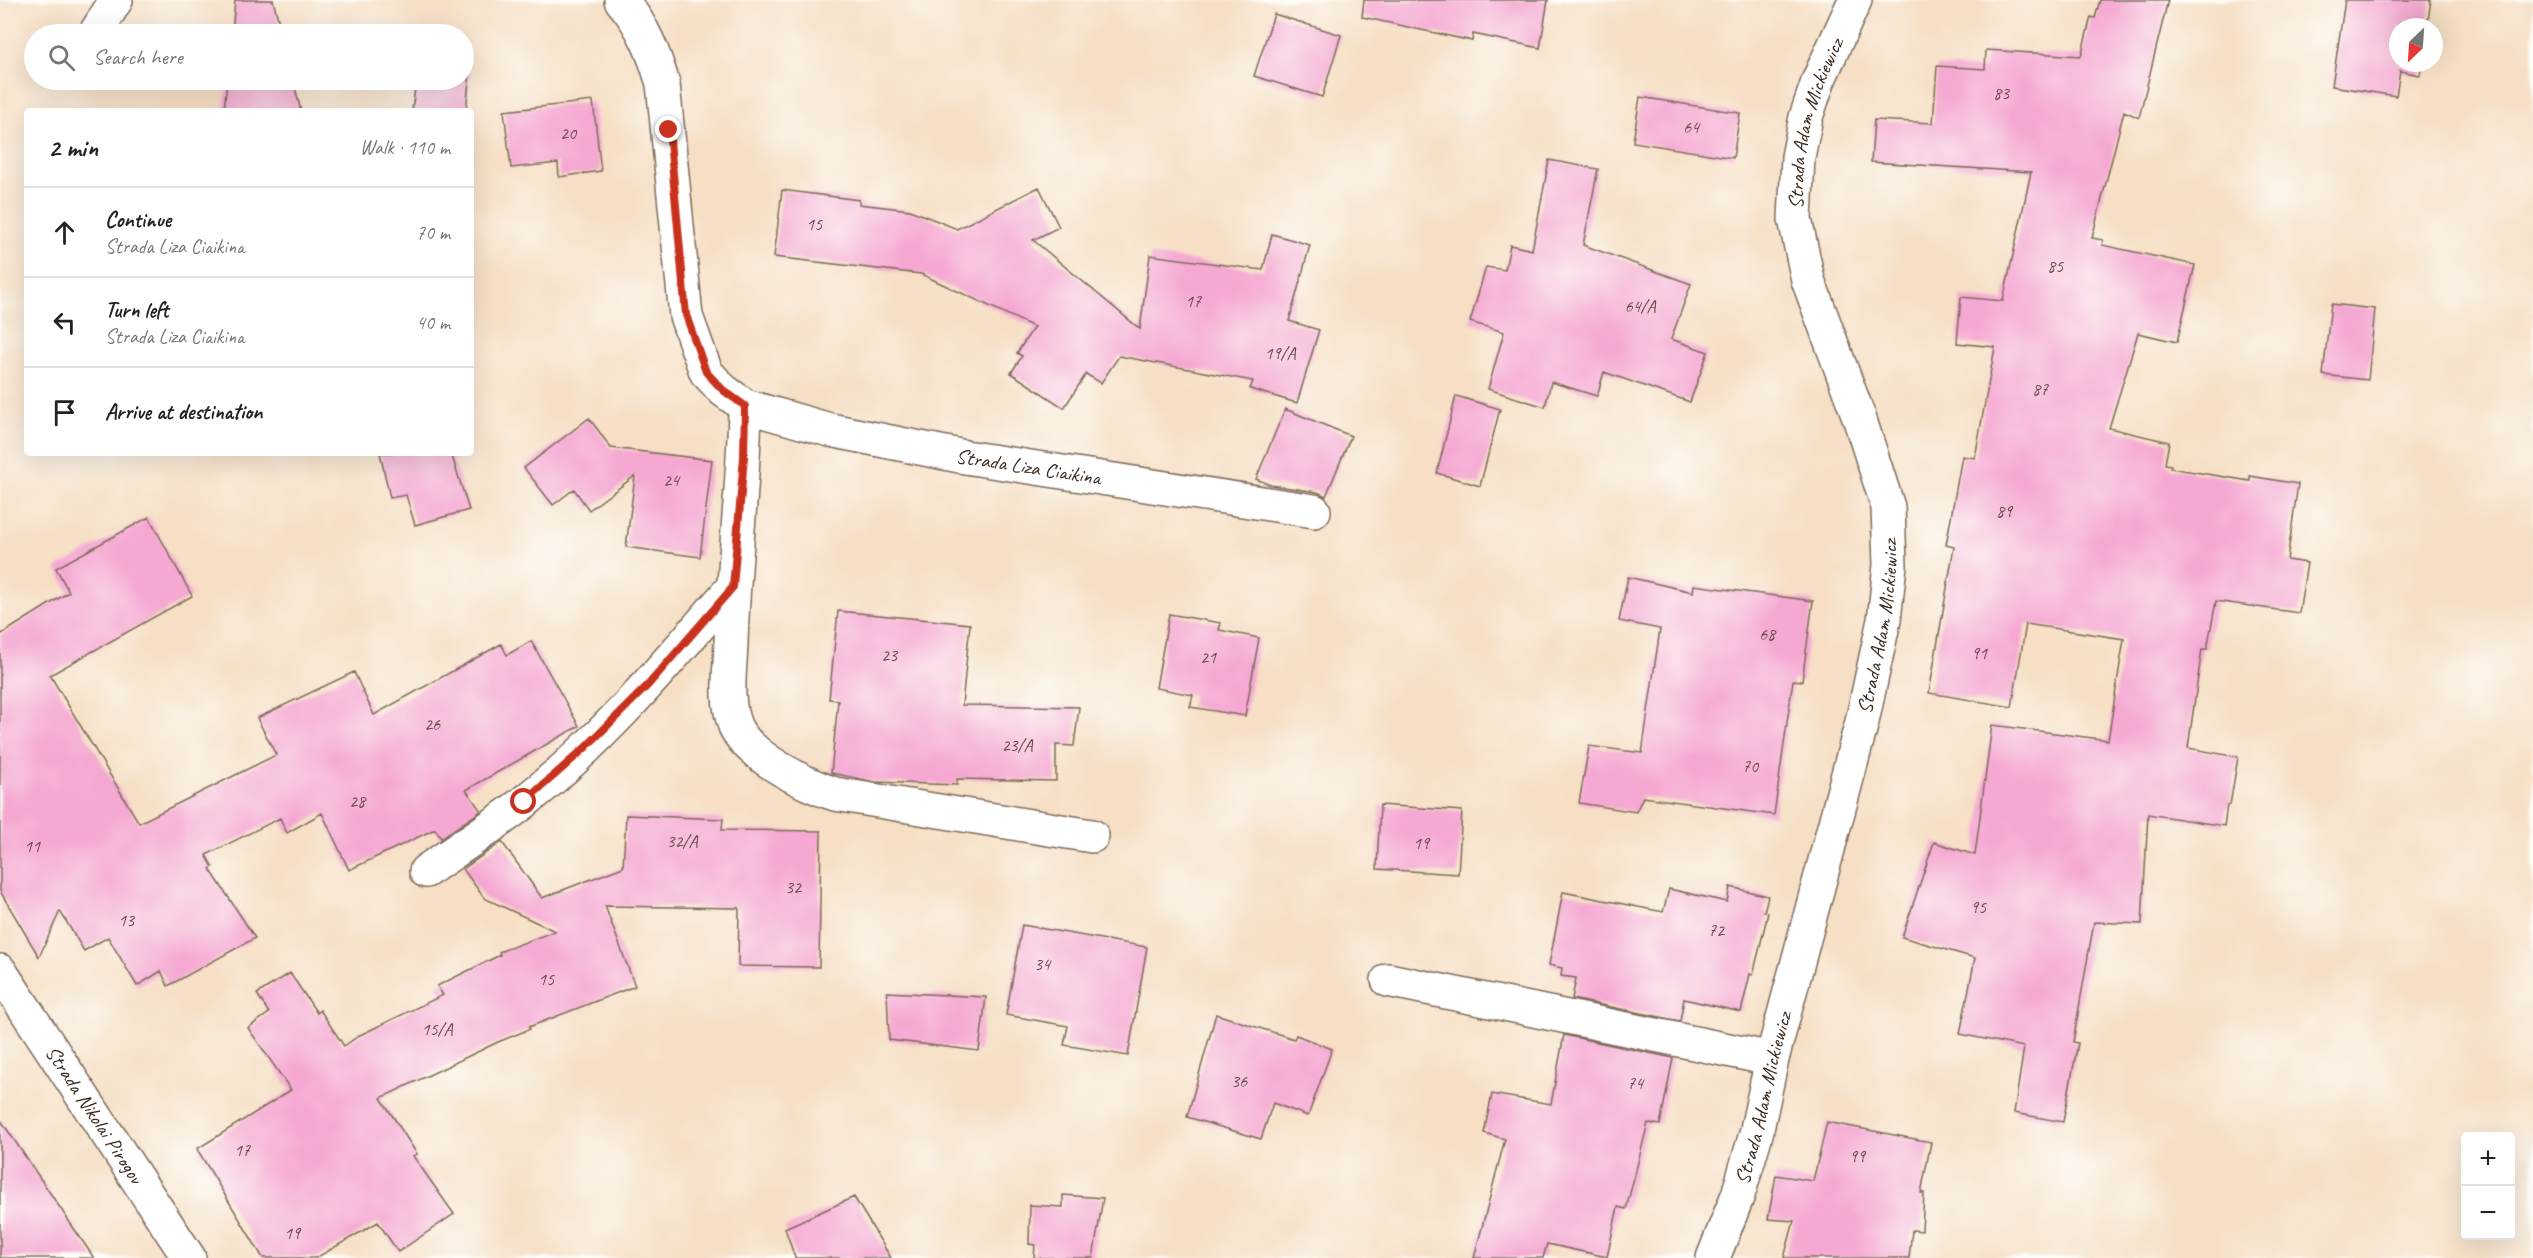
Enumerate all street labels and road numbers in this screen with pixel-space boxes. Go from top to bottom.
street label: Strada Adam Mickiewicz [1783,32,1850,210]
street label: Strada Liza Ciaikina [954,442,1105,491]
street label: Strada Adam Mickiewicz [1851,537,1903,716]
street label: Strada Adam Mickiewicz [1729,1007,1798,1187]
street label: Strada Nikolai Pirogov [40,1041,150,1190]

